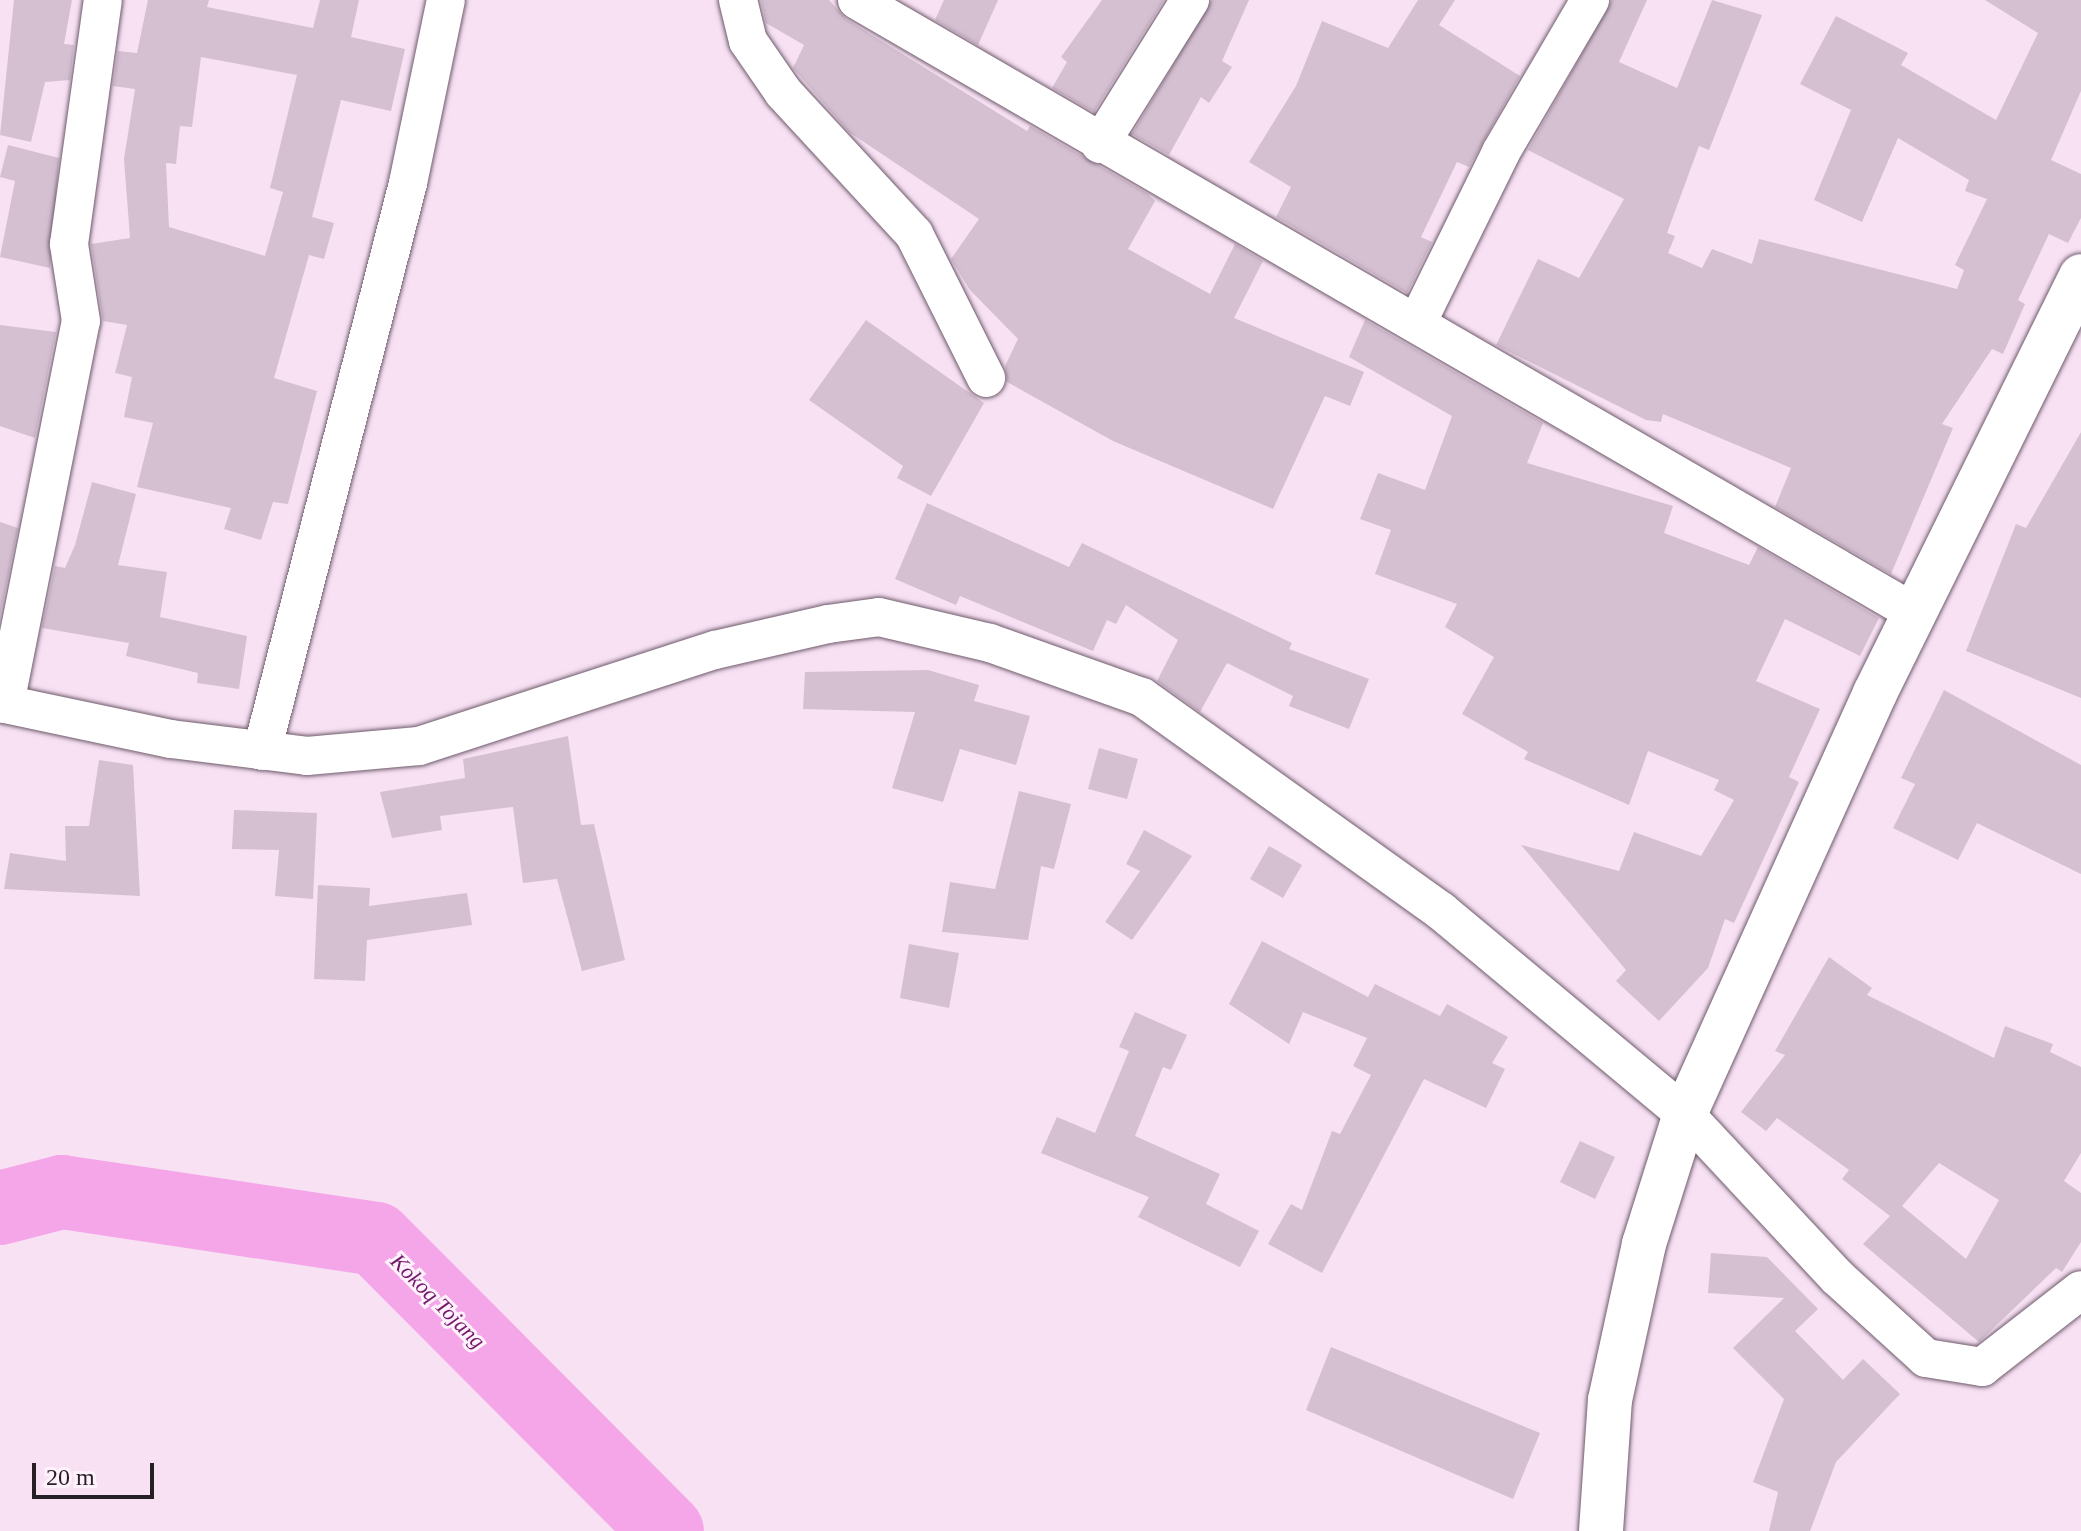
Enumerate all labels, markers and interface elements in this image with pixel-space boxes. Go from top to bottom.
water label: Kokoq Tojang [385,1248,491,1354]
scale bar [36,1447,158,1497]
text: 20 m [46,1464,95,1490]

